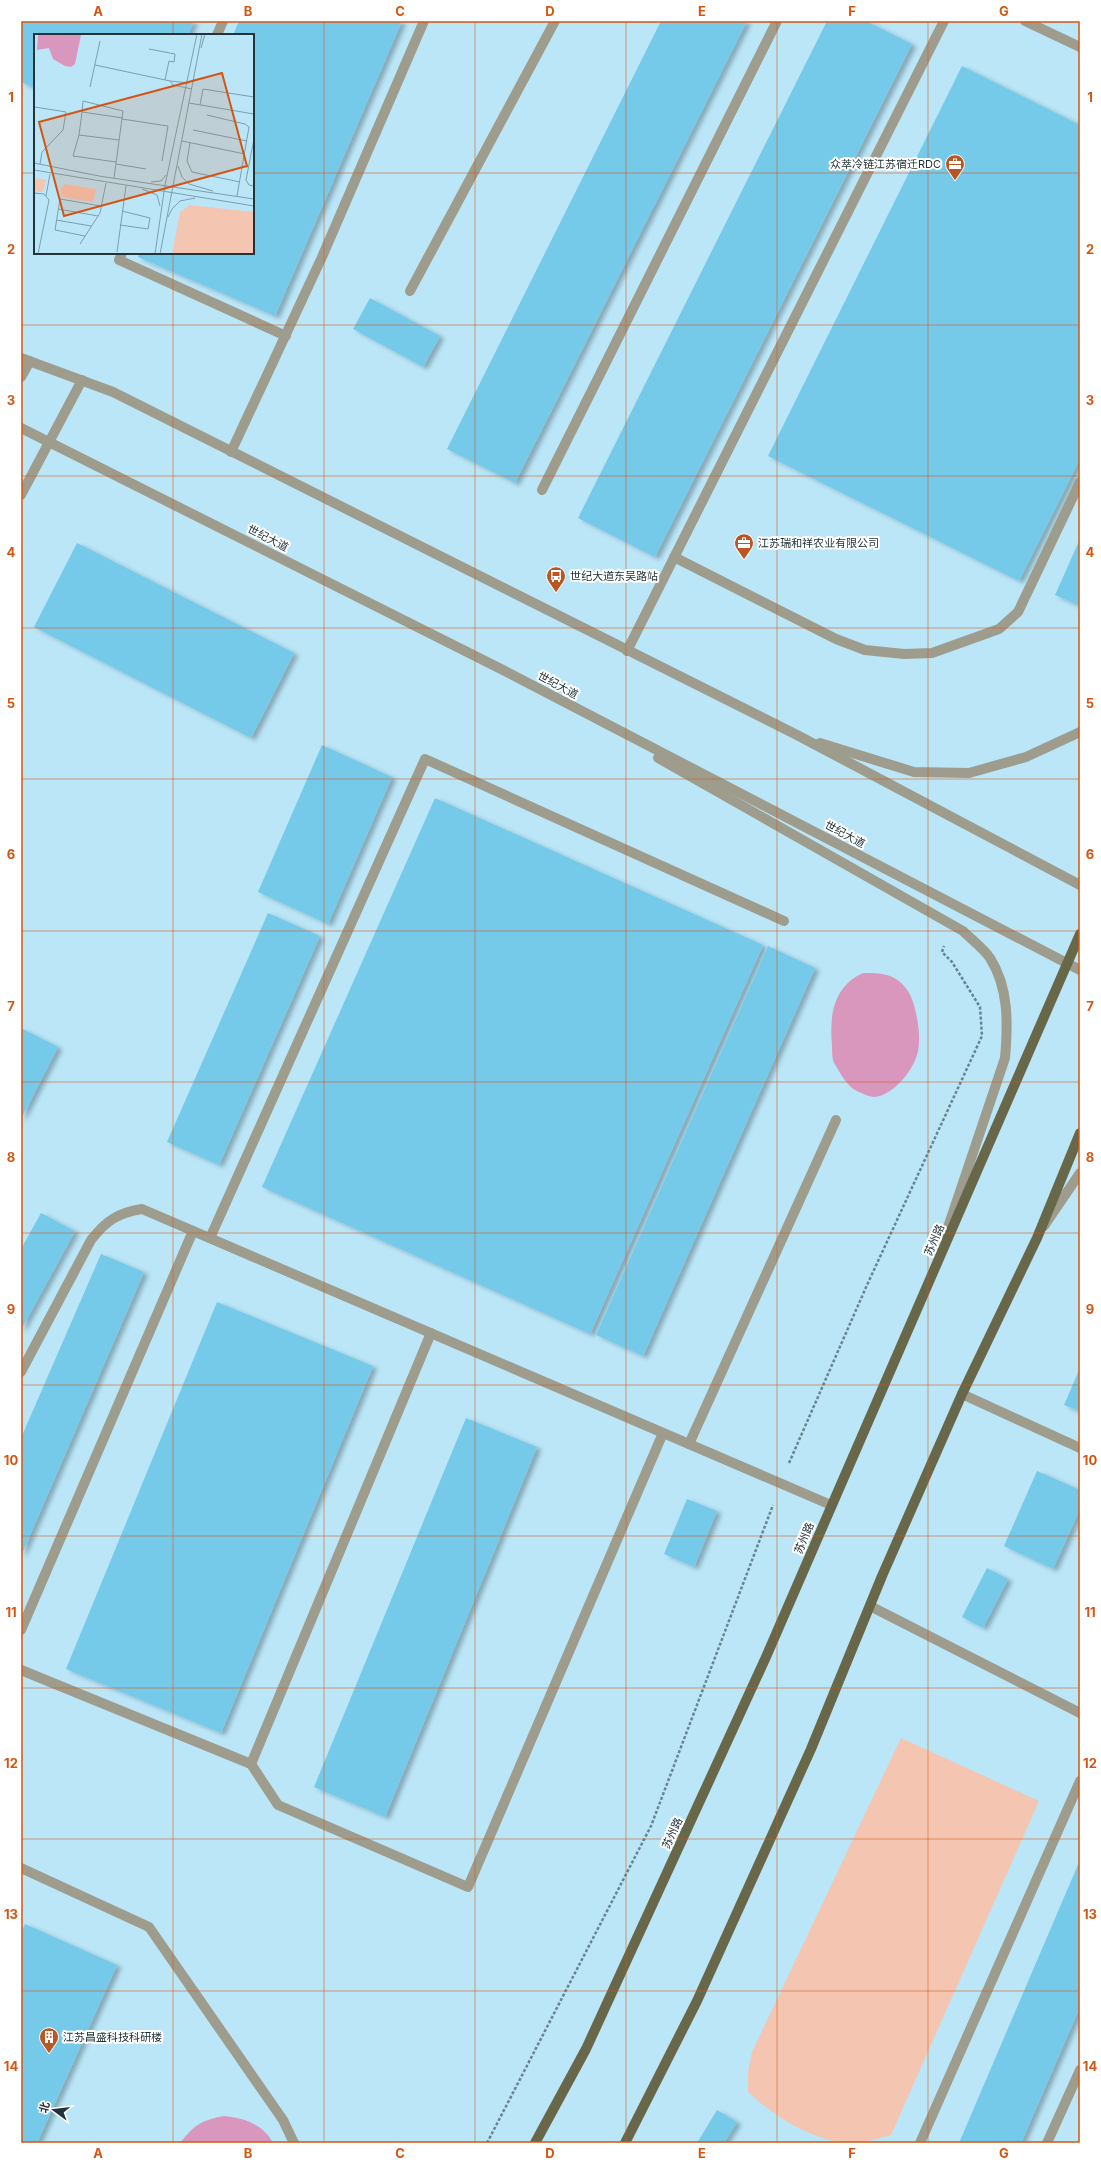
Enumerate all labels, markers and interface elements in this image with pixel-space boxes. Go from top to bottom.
text: A [93,3,103,19]
text: B [244,3,253,19]
text: C [395,3,405,19]
text: D [545,3,555,19]
text: E [698,3,706,19]
text: F [848,3,856,19]
text: G [999,3,1009,19]
inset map [34,34,254,254]
text: 1 [8,89,14,105]
text: 1 [1087,89,1093,105]
office icon: 众萃冷链江苏宿迁RDC [944,153,966,181]
place label: 众萃冷链江苏宿迁RDC [830,157,941,171]
text: 2 [7,241,15,257]
text: 2 [1086,241,1094,257]
text: 3 [7,392,15,408]
text: 3 [1086,392,1094,408]
street label: 世纪大道 [245,522,291,554]
office icon: 江苏瑞和祥农业有限公司 [733,532,755,560]
place label: 江苏瑞和祥农业有限公司 [758,536,879,550]
text: 4 [7,544,16,560]
text: 4 [1086,544,1095,560]
bus stop icon: 世纪大道东吴路站 [545,565,567,593]
place label: 世纪大道东吴路站 [570,569,658,583]
street label: 世纪大道 [535,668,581,702]
text: 5 [7,695,15,711]
text: 5 [1086,695,1094,711]
street label: 世纪大道 [822,817,868,851]
text: 6 [7,846,15,862]
text: 6 [1086,846,1094,862]
text: 7 [7,998,15,1014]
text: 7 [1086,998,1094,1014]
text: 8 [7,1149,15,1165]
text: 8 [1086,1149,1094,1165]
street label: 苏州路 [921,1222,947,1258]
text: 9 [7,1301,15,1317]
text: 9 [1086,1301,1094,1317]
text: 10 [4,1452,18,1468]
text: 10 [1083,1452,1097,1468]
street label: 苏州路 [791,1520,817,1556]
text: 11 [5,1604,17,1620]
text: 11 [1084,1604,1096,1620]
text: 12 [4,1755,18,1771]
text: 12 [1083,1755,1097,1771]
street label: 苏州路 [659,1815,685,1851]
text: 13 [4,1906,18,1922]
text: 13 [1083,1906,1097,1922]
building icon: 江苏昌盛科技科研楼 [38,2026,60,2054]
place label: 江苏昌盛科技科研楼 [63,2030,162,2044]
text: 14 [4,2058,18,2074]
text: 14 [1083,2058,1097,2074]
north arrow [34,2090,74,2130]
text: 北 [36,2100,53,2115]
text: A [93,2145,103,2161]
text: B [244,2145,253,2161]
text: C [395,2145,405,2161]
text: D [545,2145,555,2161]
text: E [698,2145,706,2161]
text: F [848,2145,856,2161]
text: G [999,2145,1009,2161]

